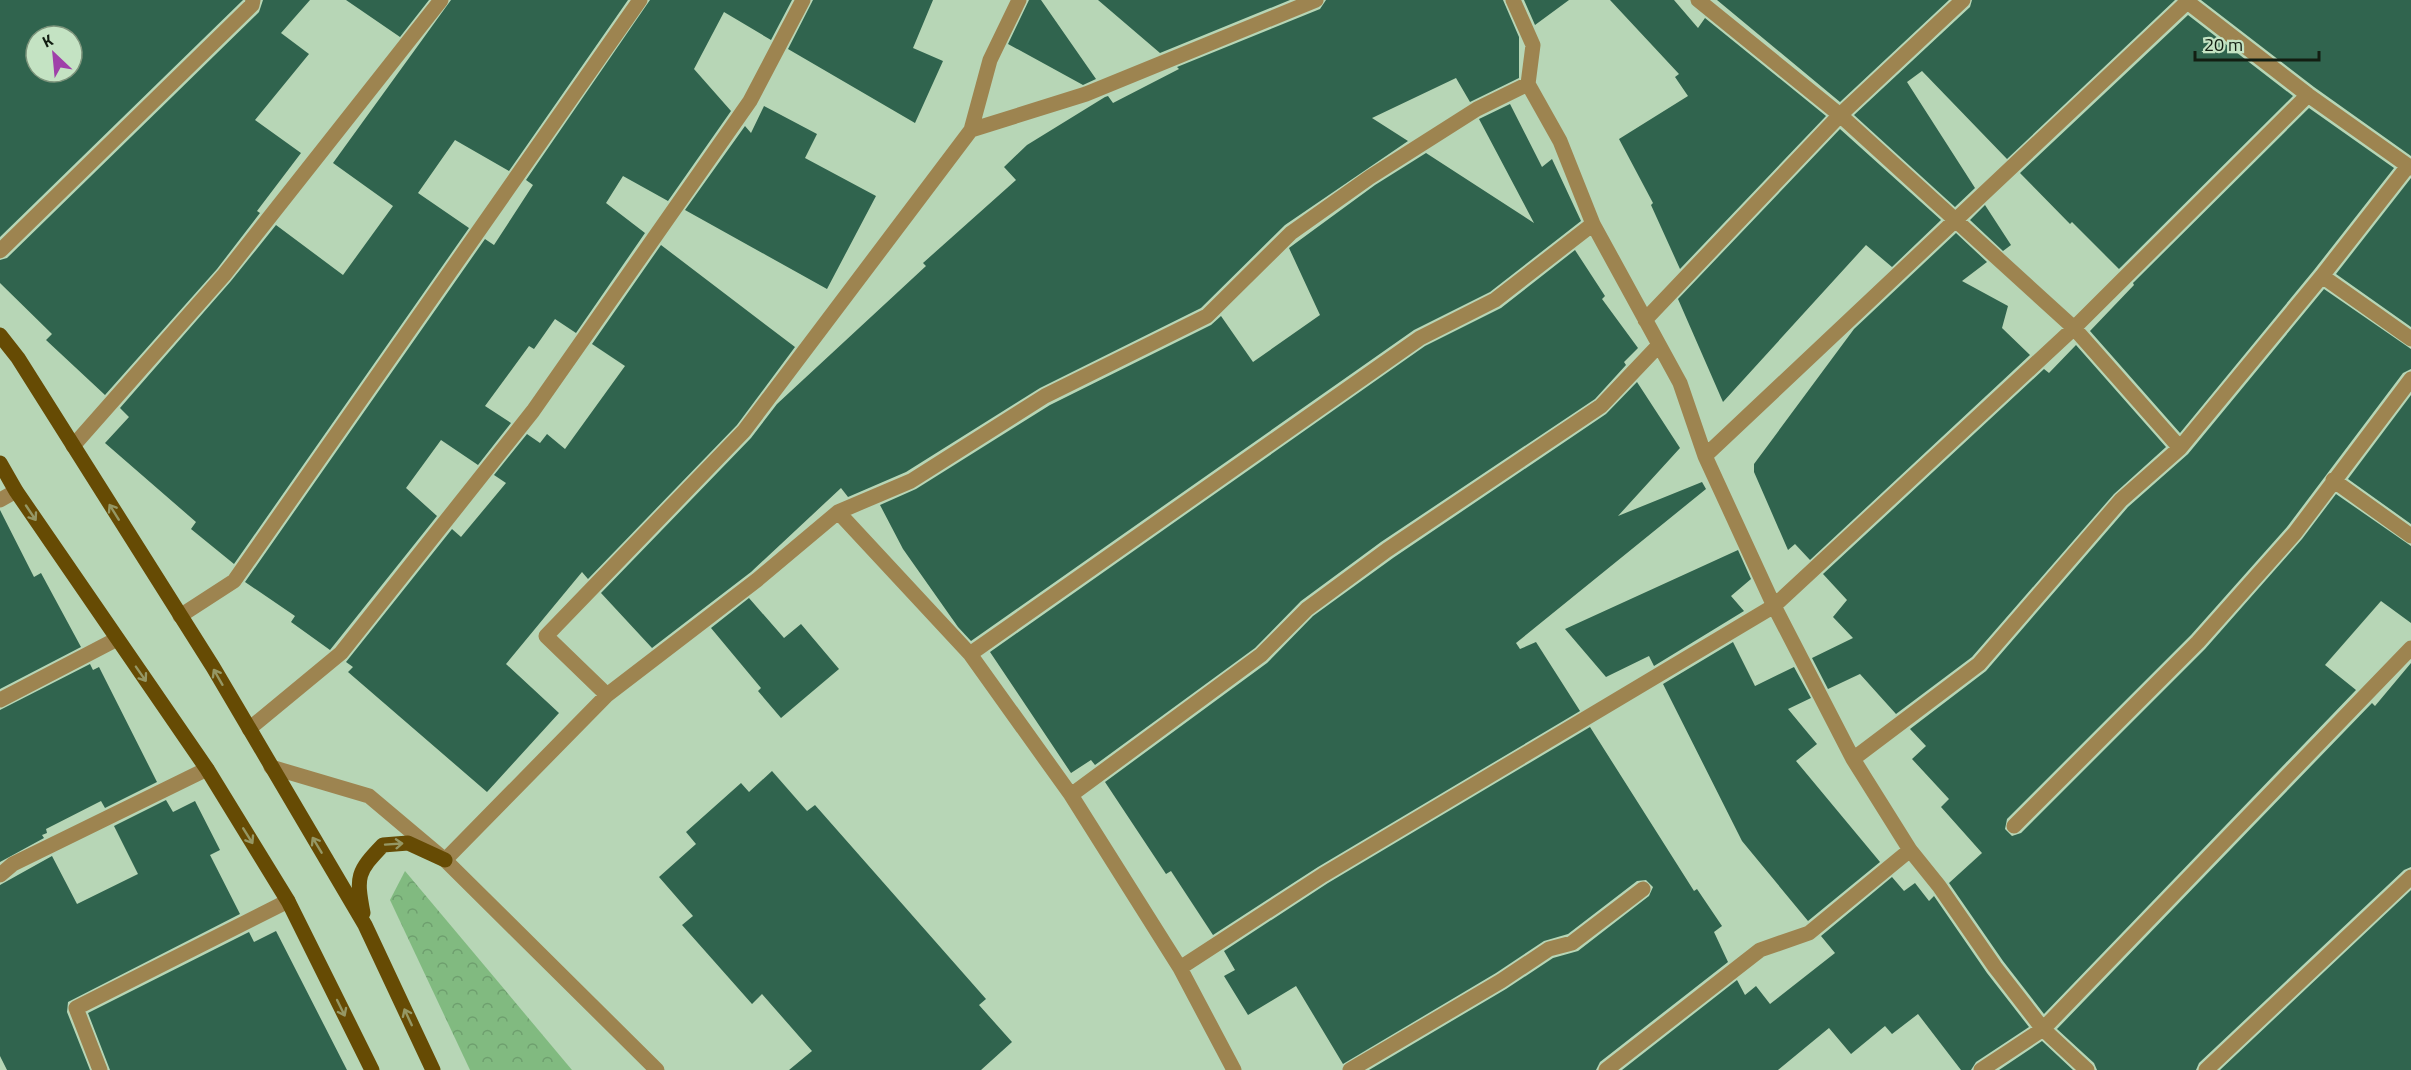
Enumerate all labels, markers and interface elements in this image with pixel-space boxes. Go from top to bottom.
north arrow [24,24,84,84]
scale bar [2195,24,2320,62]
text: K [38,27,57,53]
text: 20 m [2204,31,2243,58]
one-way arrow [25,504,37,520]
one-way arrow [108,504,120,521]
one-way arrow [135,665,147,681]
one-way arrow [212,669,224,686]
one-way arrow [242,828,255,845]
one-way arrow [311,837,323,854]
one-way arrow [384,839,404,850]
one-way arrow [335,999,347,1017]
one-way arrow [402,1009,413,1027]

